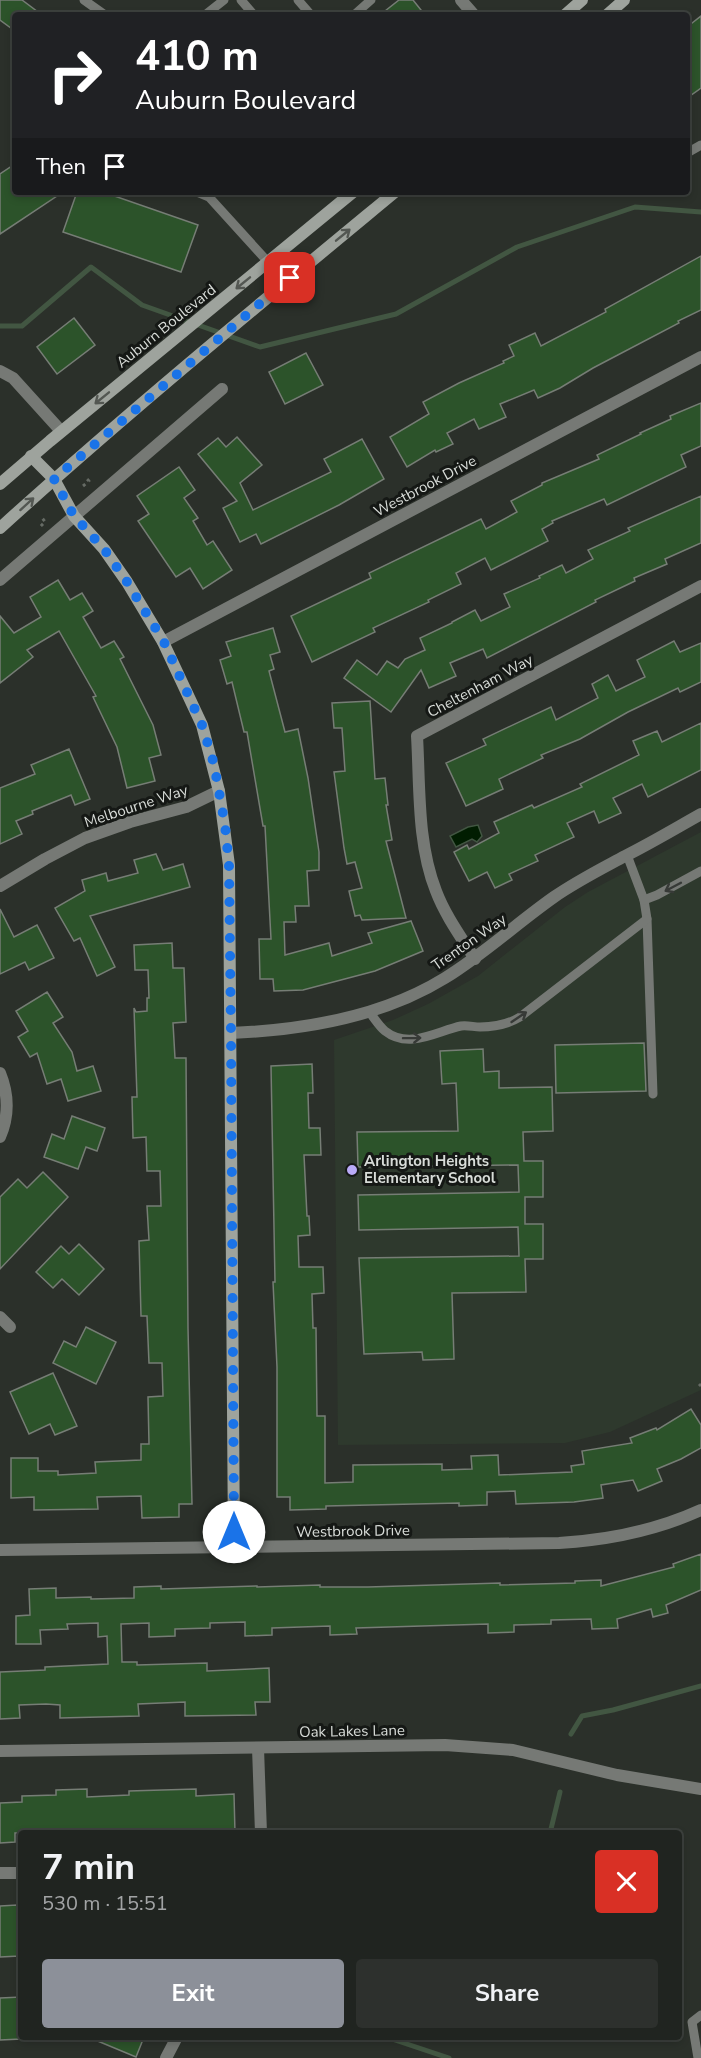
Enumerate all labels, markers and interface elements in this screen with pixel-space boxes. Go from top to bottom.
text: 410 m [135,28,259,85]
icon: right [36,36,114,114]
text: Auburn Boulevard [135,82,356,119]
icon: arrive [98,150,131,183]
text: Then [36,152,86,182]
one-way arrow [335,228,350,242]
pin [264,252,315,303]
icon: arrive [273,261,306,294]
one-way arrow [235,276,251,289]
street label: Auburn Boulevard [112,280,220,372]
one-way arrow [95,391,110,405]
street label: Westbrook Drive [370,450,480,522]
one-way arrow [19,497,34,511]
street label: Cheltenham Way [424,650,537,722]
street label: Melbourne Way [82,780,191,832]
one-way arrow [665,881,682,893]
street label: Trenton Way [428,909,511,975]
one-way arrow [510,1011,526,1023]
one-way arrow [402,1032,422,1044]
place label: Arlington Heights Elementary School [364,1151,496,1188]
marker: Arlington Heights Elementary School [345,1163,359,1177]
position arrow [202,1500,266,1564]
street label: Westbrook Drive [296,1520,410,1542]
street label: Oak Lakes Lane [299,1720,405,1742]
text: 7 min [42,1843,135,1892]
button: close [595,1850,658,1913]
text: 530 m · 15:51 [42,1890,168,1917]
button: Exit [42,1959,344,2028]
button: Share [356,1959,658,2028]

